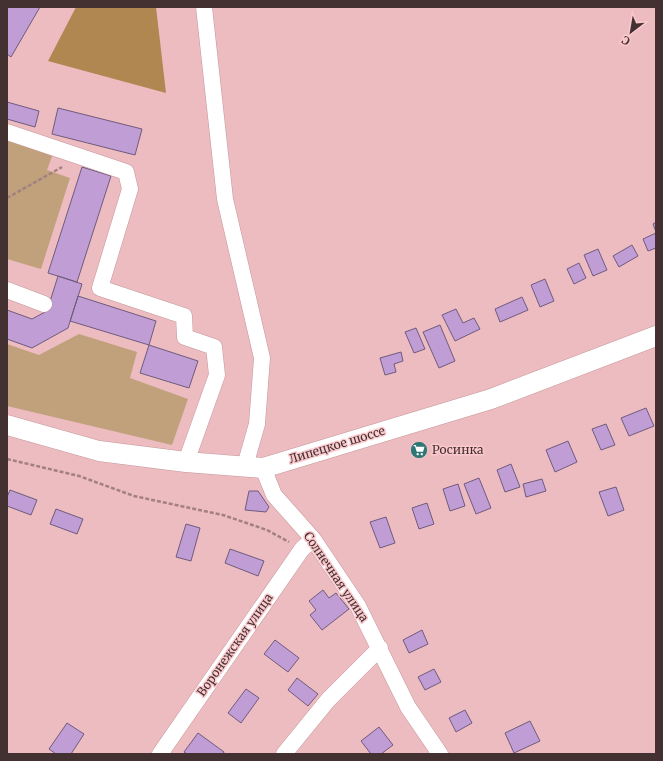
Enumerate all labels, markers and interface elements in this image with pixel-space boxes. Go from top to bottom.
north arrow [611,12,651,52]
text: С [619,33,633,48]
street label: Липецкое шоссе [287,423,387,466]
supermarket icon: Росинка [409,440,429,460]
place label: Росинка [432,442,484,457]
street label: Солнечная улица [301,529,372,625]
street label: Воронежская улица [193,590,276,699]

